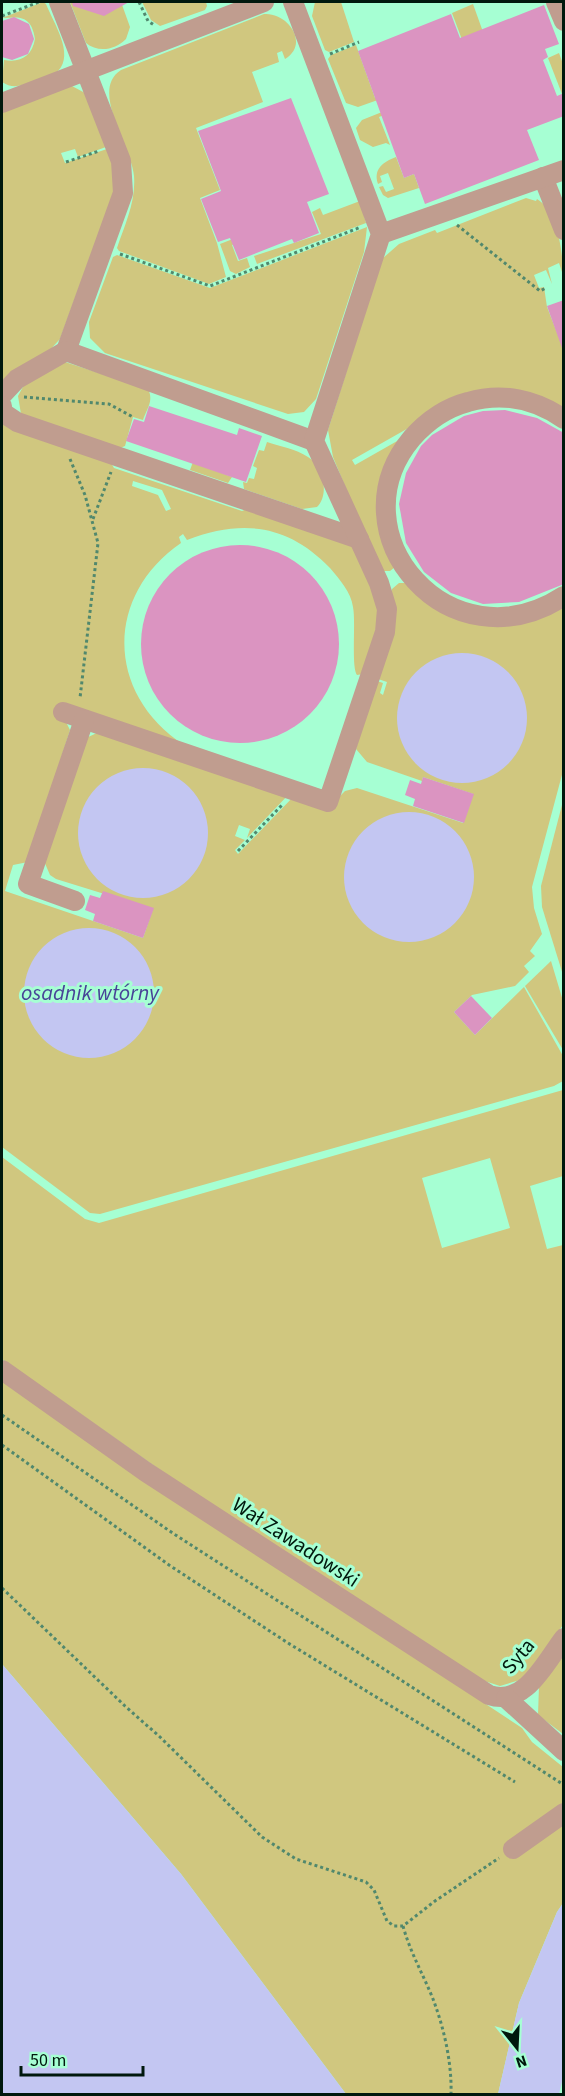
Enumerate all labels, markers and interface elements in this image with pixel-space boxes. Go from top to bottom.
water label: osadnik wtórny [21,977,160,1009]
street label: Wał Zawadowski [226,1489,366,1595]
street label: Syta [494,1632,542,1680]
north arrow [487,2018,547,2078]
scale bar [21,2039,142,2077]
text: 50 m [30,2048,66,2073]
text: N [513,2049,530,2073]

